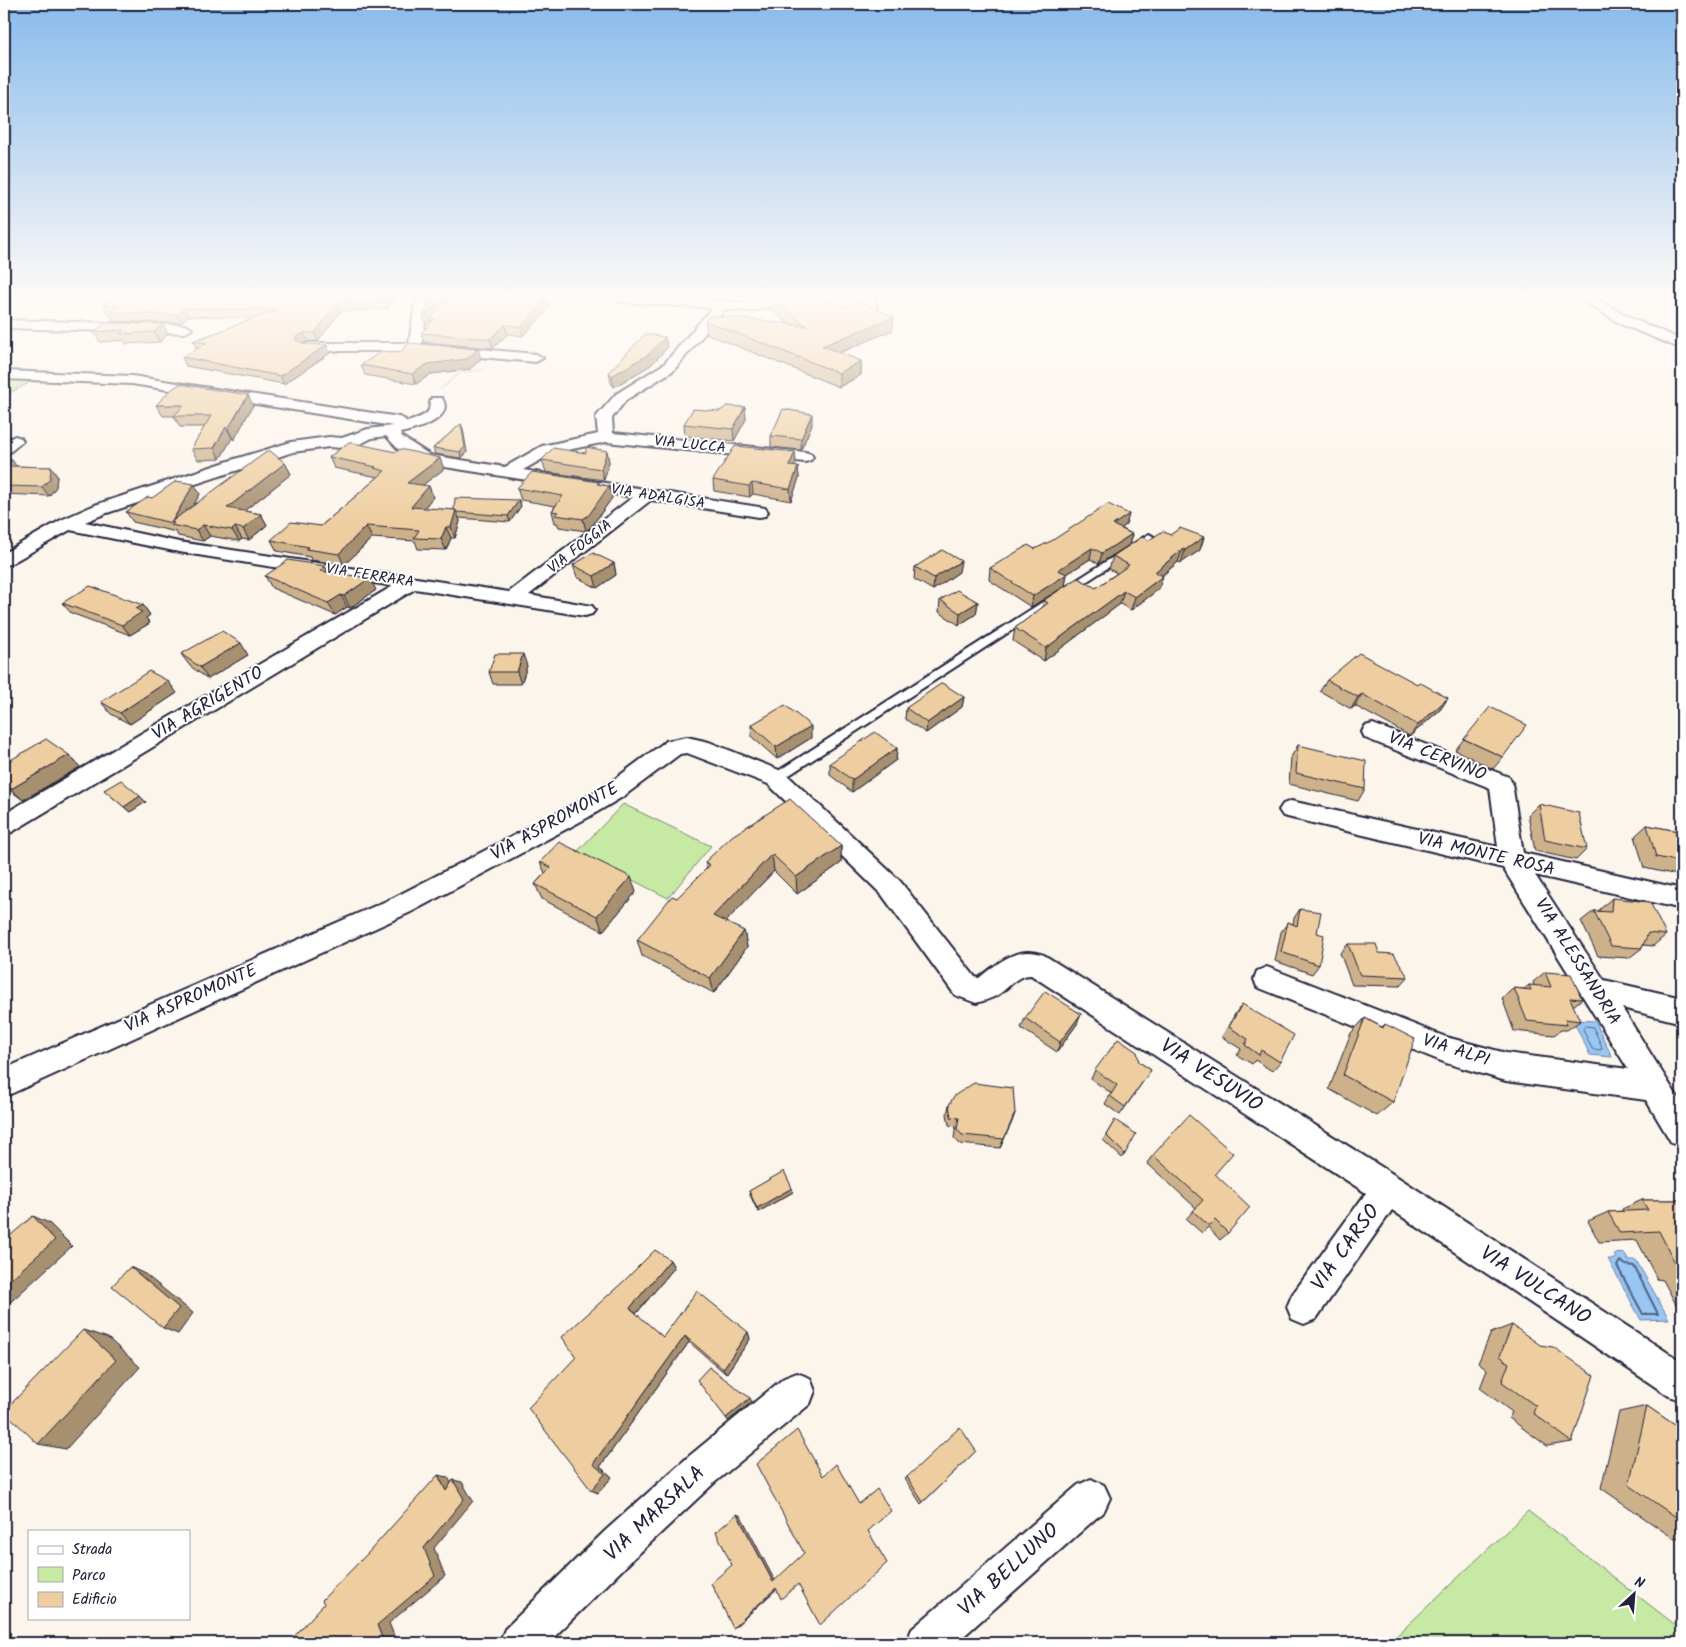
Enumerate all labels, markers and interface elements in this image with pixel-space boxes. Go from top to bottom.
street label: VIA LUCCA [653,429,727,461]
street label: VIA ADALGISA [609,478,707,516]
street label: VIA FOGGIA [542,514,618,580]
street label: VIA FERRARA [324,557,416,595]
street label: VIA AGRIGENTO [147,659,269,749]
street label: VIA CERVINO [1384,724,1490,790]
street label: VIA ASPROMONTE [486,774,625,869]
street label: VIA MONTE ROSA [1414,825,1558,885]
street label: VIA ALESSANDRIA [1526,893,1628,1031]
street label: VIA ASPROMONTE [120,957,263,1041]
street label: VIA ALPI [1418,1026,1494,1076]
street label: VIA VESUVIO [1153,1030,1269,1122]
street label: VIA CARSO [1303,1198,1389,1298]
street label: VIA VULCANO [1473,1238,1597,1334]
street label: VIA MARSALA [597,1458,713,1570]
street label: VIA BELLUNO [951,1515,1067,1625]
legend [28,1530,190,1620]
text: Strada [72,1538,112,1562]
text: Parco [72,1564,106,1588]
north arrow [1608,1570,1658,1620]
text: N [1630,1571,1648,1595]
text: Edificio [72,1588,117,1612]

